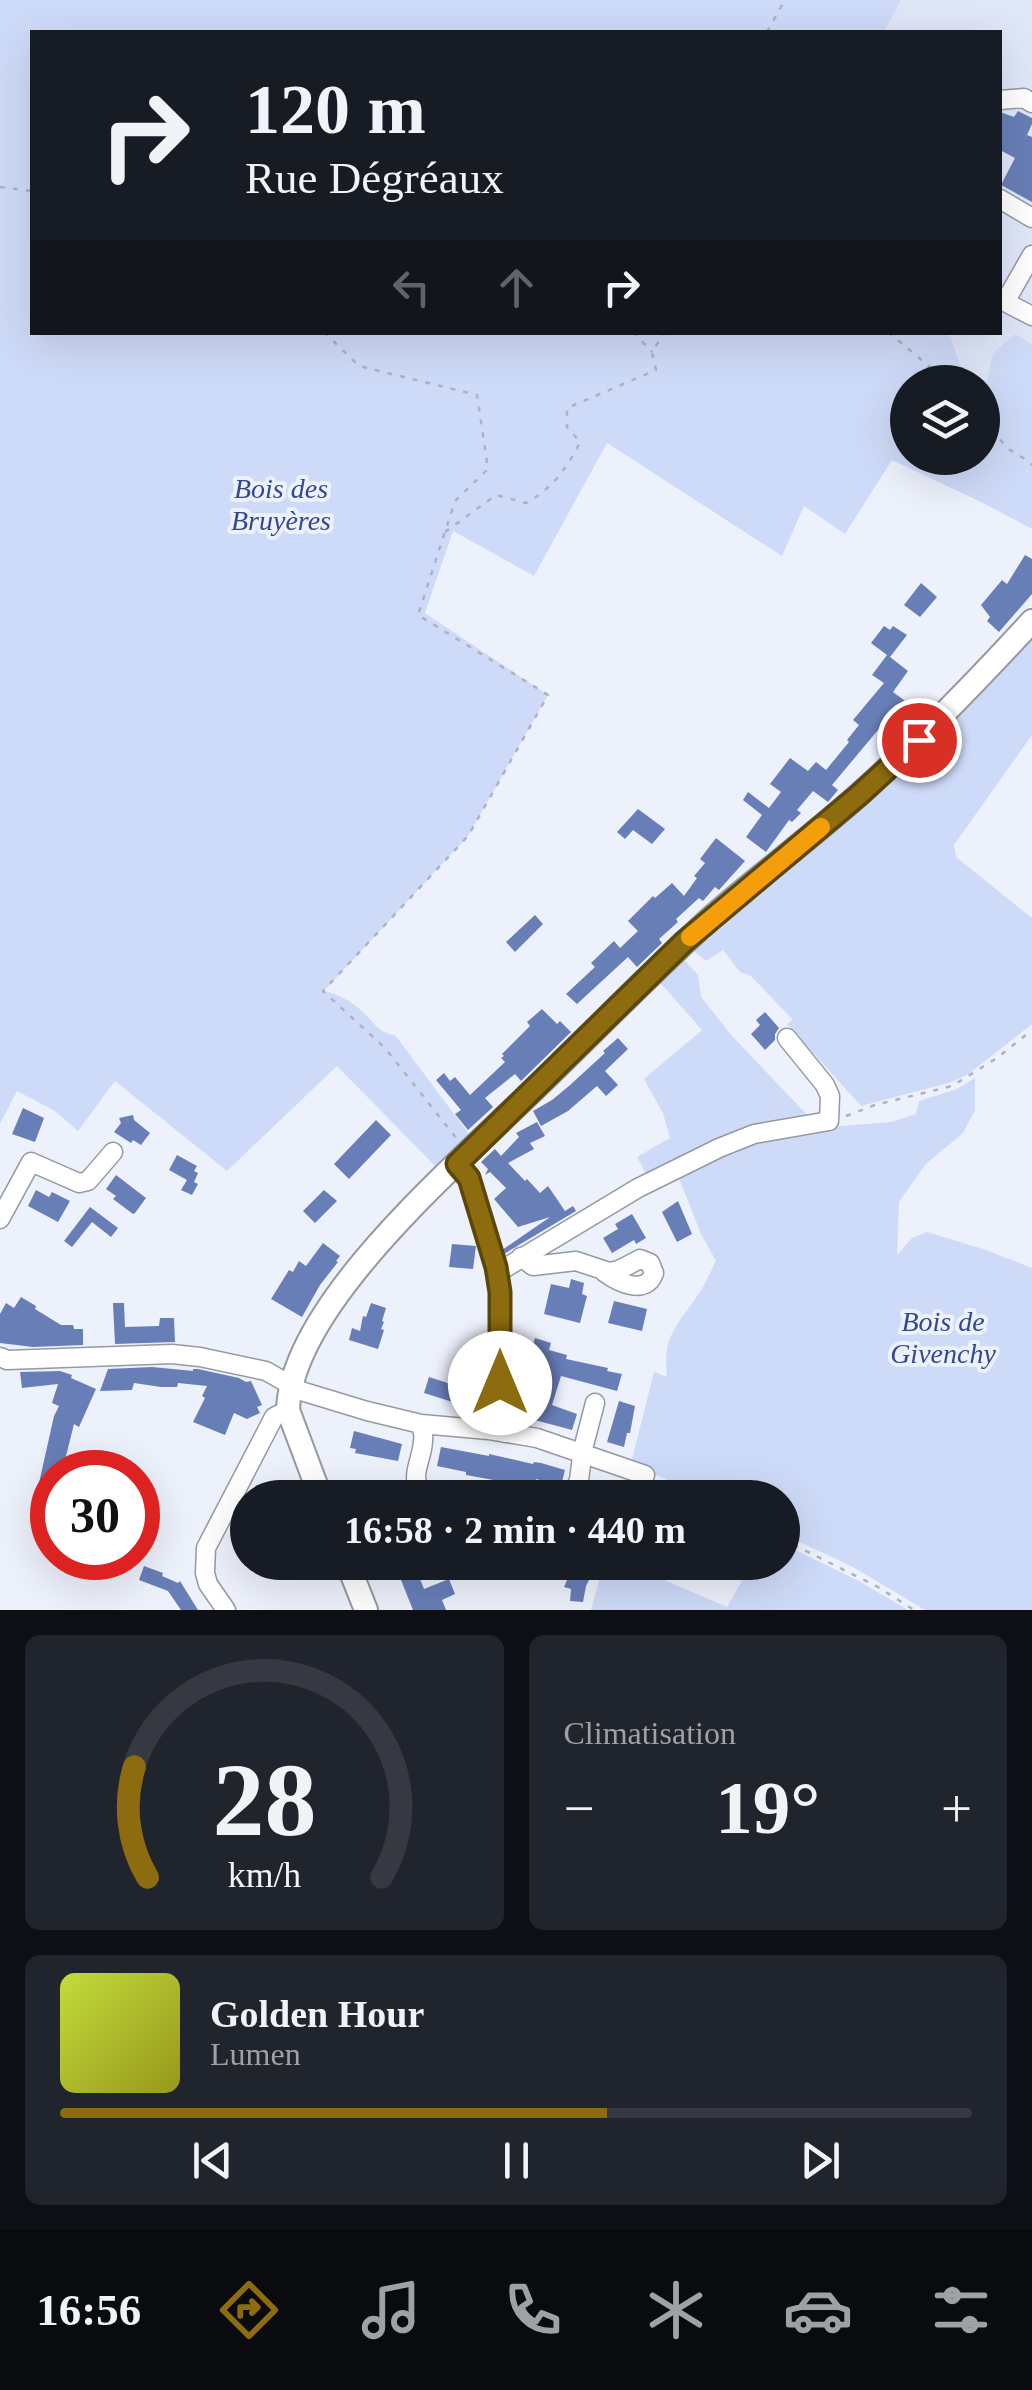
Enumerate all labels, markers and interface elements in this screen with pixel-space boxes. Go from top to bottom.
icon: right [80,70,210,200]
text: 120 m [245,71,426,148]
text: Rue Dégréaux [245,153,504,203]
icon: left [384,260,439,315]
icon: ahead [489,260,544,315]
icon: right [594,260,649,315]
map controls [890,365,1000,475]
button: layers [890,365,1000,475]
park label: Bois des Bruyères [231,473,331,536]
pin [877,698,962,783]
icon: arrive [892,713,947,768]
park label: Bois de Givenchy [890,1306,996,1369]
position arrow [448,1331,552,1435]
speed limit sign: 30 [30,1450,160,1580]
text: 16:58 · 2 min · 440 m [344,1509,686,1551]
text: Climatisation [564,1715,736,1751]
text: 28 [212,1742,316,1857]
text: 19° [715,1766,820,1849]
text: − [564,1778,595,1839]
text: + [941,1778,972,1839]
text: km/h [228,1855,301,1895]
text: Golden Hour [210,1993,424,2035]
text: Lumen [210,2036,301,2072]
icon: previous [185,2133,240,2188]
icon: pause [489,2133,544,2188]
icon: next [793,2133,848,2188]
icon: directions [214,2275,284,2345]
icon: music [356,2275,426,2345]
icon: phone [498,2275,568,2345]
icon: climate [641,2275,711,2345]
icon: car [783,2275,853,2345]
icon: filters [926,2275,996,2345]
text: 16:56 [36,2285,141,2335]

